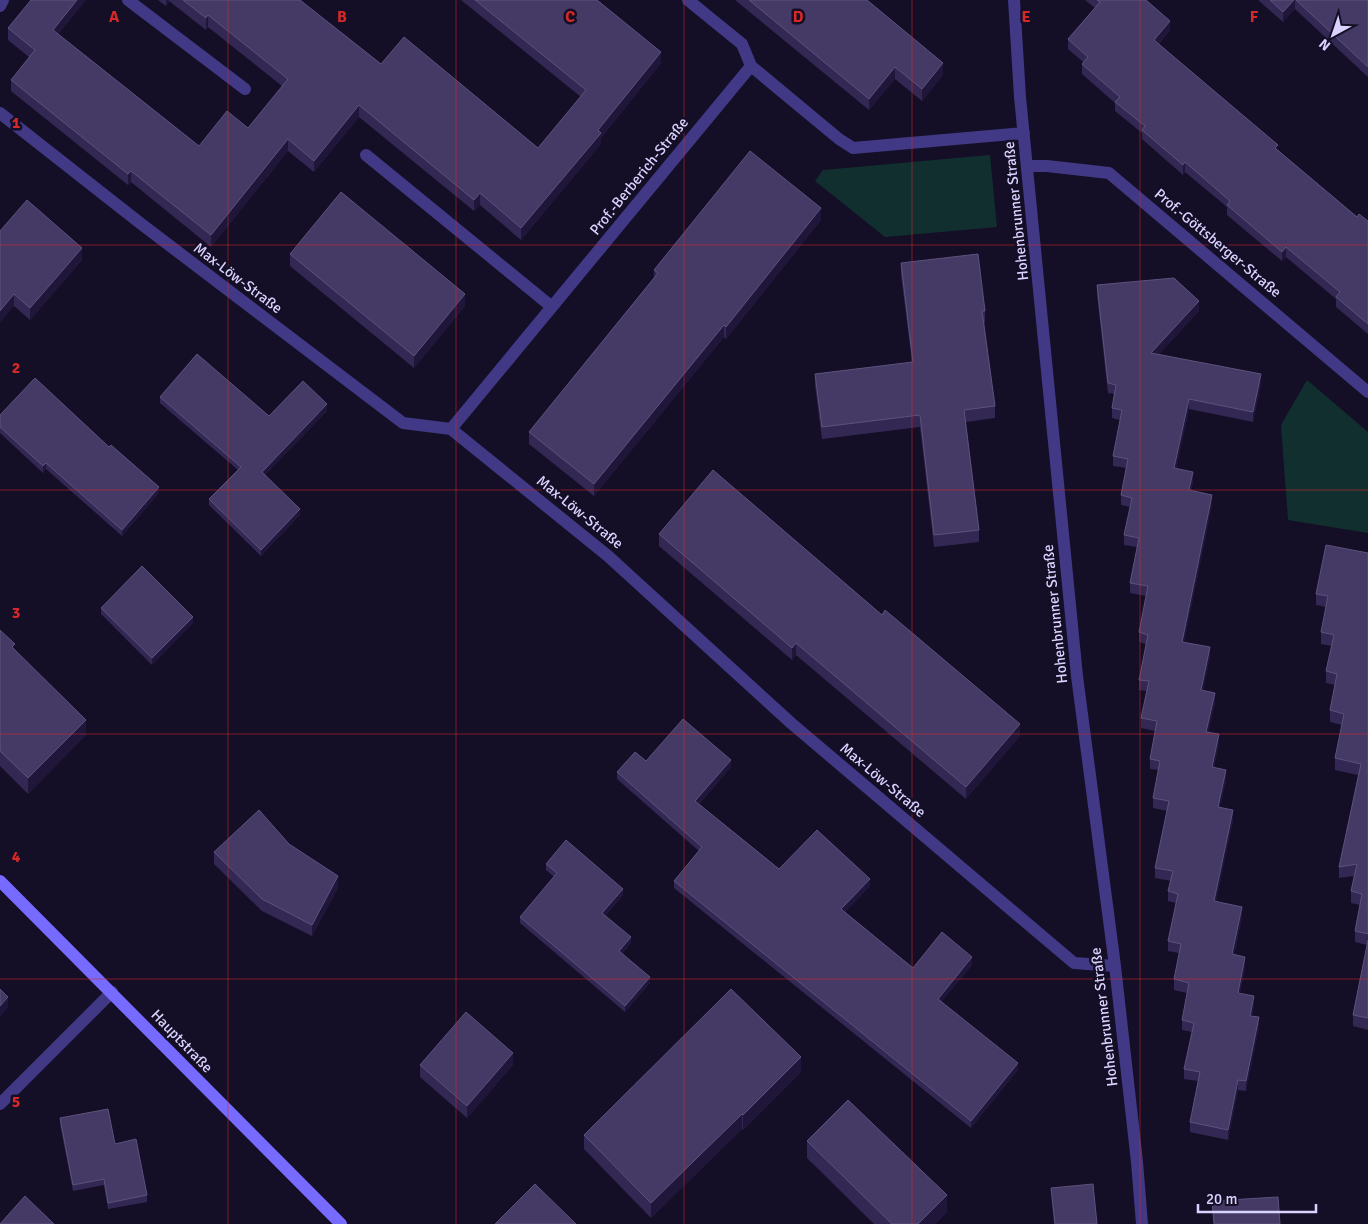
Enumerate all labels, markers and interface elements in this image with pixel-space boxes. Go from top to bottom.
text: A [109,7,120,27]
text: B [337,7,347,27]
text: C [565,7,575,27]
text: D [793,7,804,27]
text: E [1021,7,1031,27]
text: F [1250,7,1259,27]
north arrow [1308,10,1358,60]
text: N [1316,35,1334,54]
text: 1 [12,113,21,133]
street label: Prof.-Berberich-Straße [586,113,692,239]
street label: Hohenbrunner Straße [1000,141,1032,281]
street label: Prof.-Göttsberger-Straße [1151,185,1285,301]
street label: Max-Löw-Straße [190,239,286,317]
text: 2 [12,358,20,378]
street label: Max-Löw-Straße [533,472,627,552]
street label: Hohenbrunner Straße [1039,544,1071,684]
text: 3 [12,603,20,623]
street label: Max-Löw-Straße [836,739,930,821]
text: 4 [12,847,21,867]
street label: Hohenbrunner Straße [1087,947,1121,1087]
street label: Hauptstraße [147,1006,217,1076]
text: 5 [12,1092,20,1112]
scale bar [1198,1182,1316,1214]
text: 20 m [1206,1190,1237,1208]

